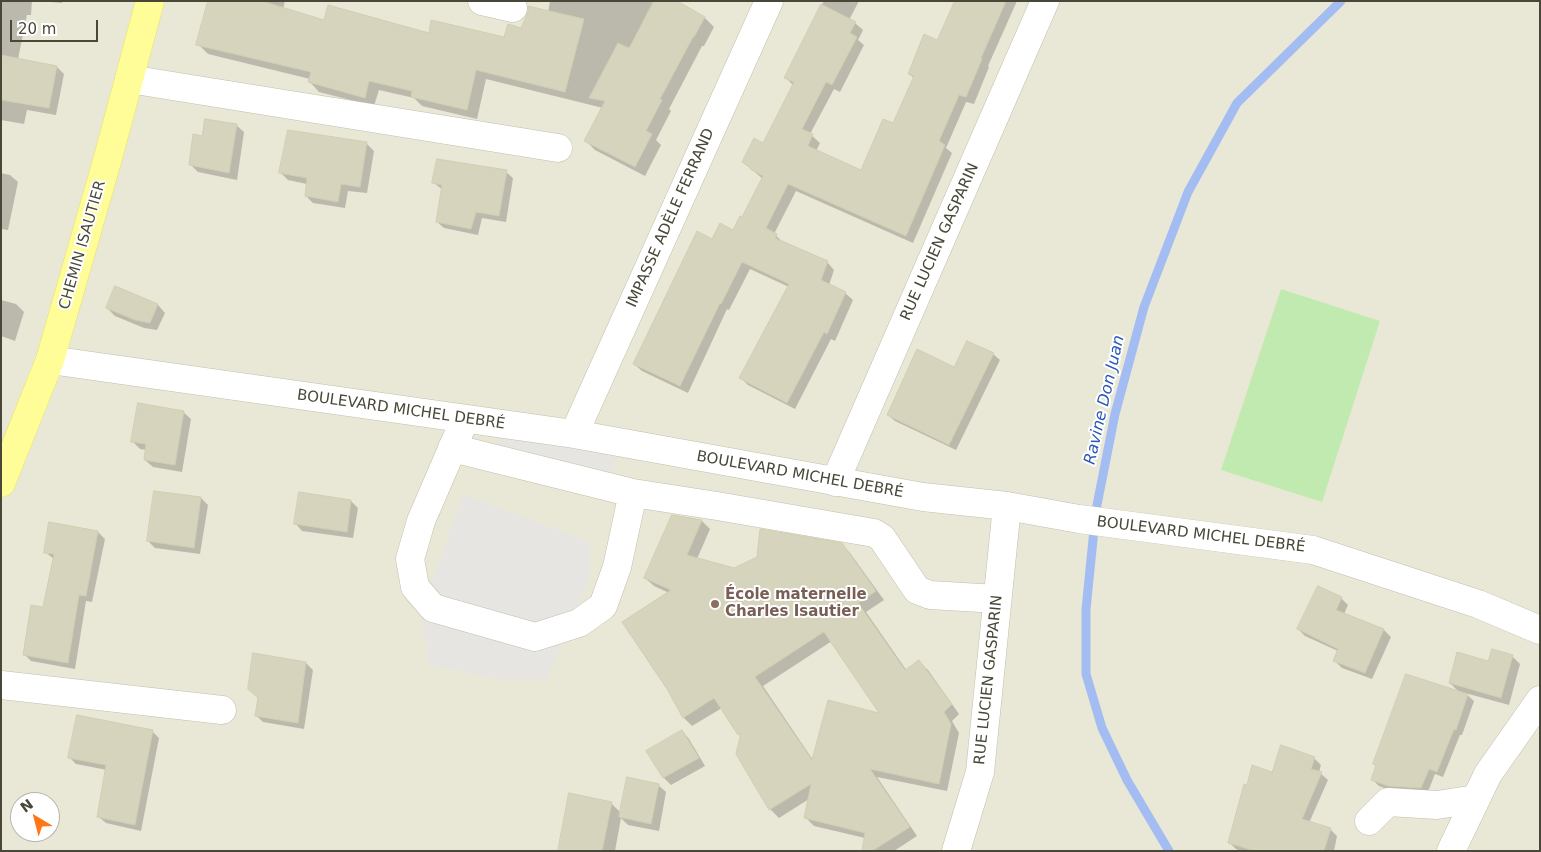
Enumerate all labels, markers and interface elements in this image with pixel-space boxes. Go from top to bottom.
scale bar [12,10,100,42]
text: 20 m [18,20,56,38]
street label: IMPASSE ADÈLE FERRAND [623,126,719,310]
street label: RUE LUCIEN GASPARIN [897,160,983,324]
street label: CHEMIN ISAUTIER [56,178,110,312]
water label: Ravine Don Juan [1081,334,1129,466]
street label: BOULEVARD MICHEL DEBRÉ [296,386,506,434]
street label: BOULEVARD MICHEL DEBRÉ [695,448,905,502]
street label: BOULEVARD MICHEL DEBRÉ [1096,513,1306,557]
place label: École maternelle Charles Isautier [725,586,867,621]
street label: RUE LUCIEN GASPARIN [971,594,1007,766]
marker: École maternelle Charles Isautier [709,598,721,610]
north arrow [10,792,60,842]
text: N [17,796,36,816]

